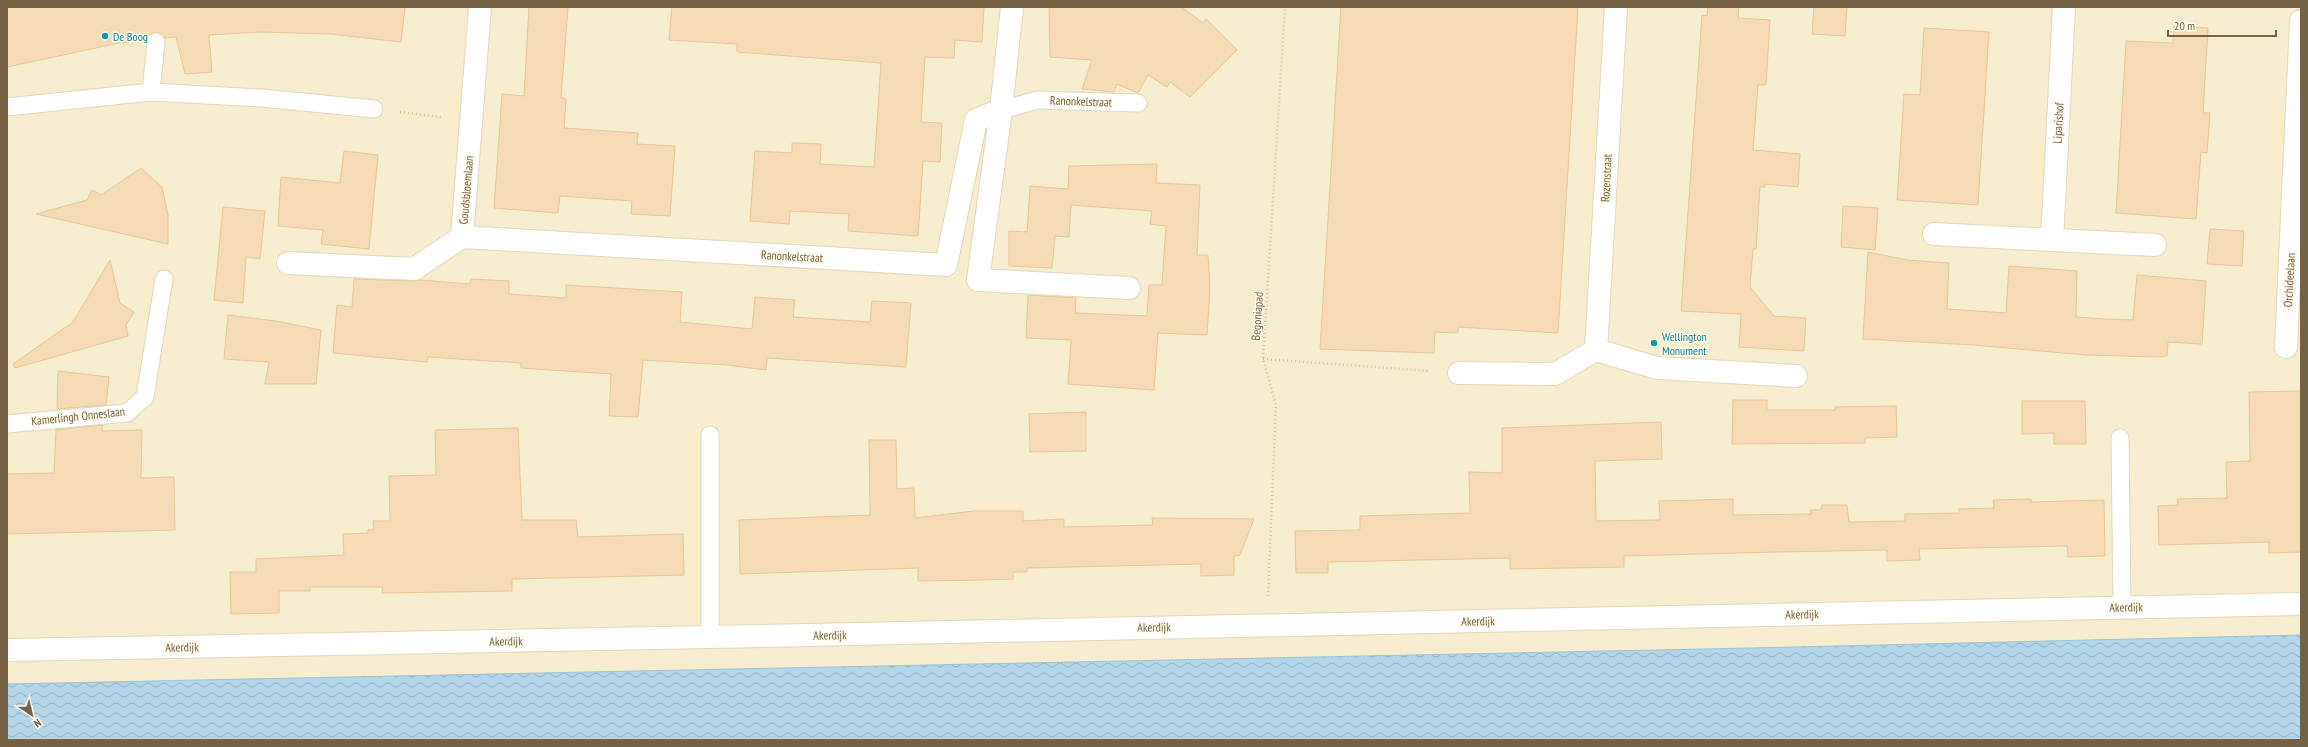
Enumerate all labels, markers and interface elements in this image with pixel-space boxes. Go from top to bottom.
scale bar [2168,12,2276,38]
text: 20 m [2174,18,2195,33]
place label: De Boog [113,29,148,44]
marker: De Boog [100,31,110,41]
street label: Ranonkelstraat [1050,92,1113,110]
street label: Liparishof [2049,101,2067,144]
street label: Rozenstraat [1597,153,1615,203]
street label: Goudsbloemlaan [456,155,476,225]
street label: Ranonkelstraat [761,247,824,265]
street label: Orchideelaan [2280,252,2298,308]
street label: Begoniapad [1248,291,1266,341]
place label: Wellington Monument [1662,329,1707,358]
marker: Wellington Monument [1649,338,1659,348]
street label: Kamerlingh Onneslaan [30,404,126,428]
street label: Akerdijk [2109,599,2143,615]
street label: Akerdijk [1785,606,1819,622]
street label: Akerdijk [1461,613,1495,629]
street label: Akerdijk [1137,619,1171,635]
street label: Akerdijk [813,627,847,643]
street label: Akerdijk [489,633,523,649]
street label: Akerdijk [165,639,199,655]
north arrow [12,695,52,735]
text: N [31,716,44,731]

